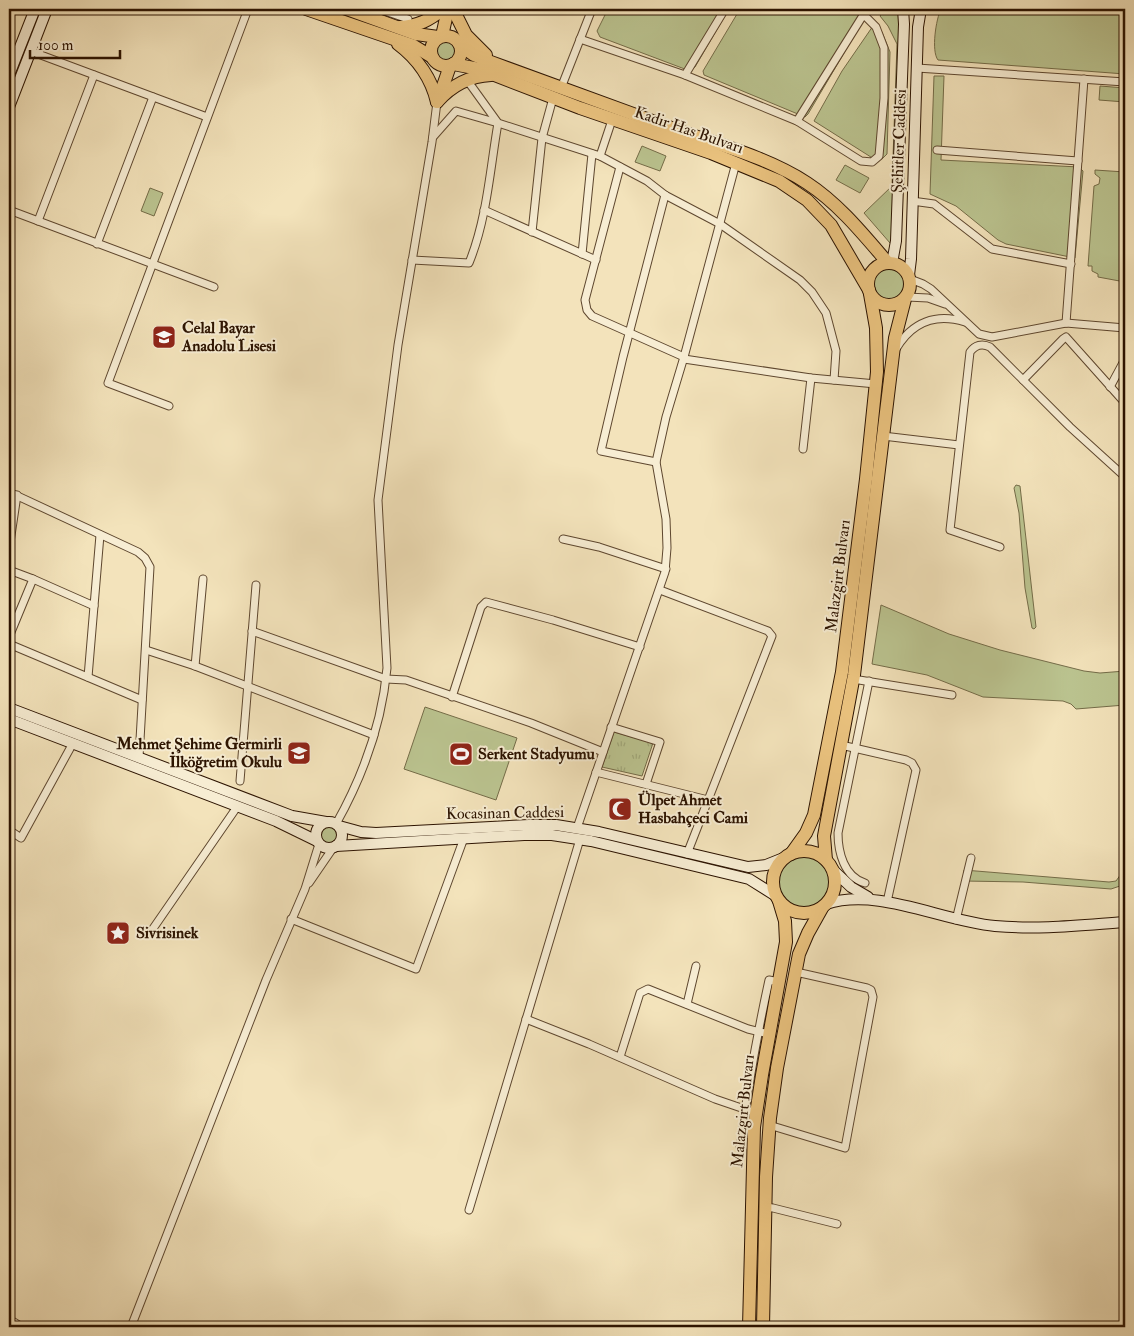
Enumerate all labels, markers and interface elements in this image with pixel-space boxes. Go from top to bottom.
scale bar [30,28,120,60]
text: 100 m [38,36,74,55]
street label: Şehitler Caddesi [887,89,911,193]
street label: Kadir Has Bulvarı [632,102,746,158]
place label: Celal Bayar Anadolu Lisesi [181,318,277,356]
school or university icon: Celal Bayar Anadolu Lisesi [151,324,177,350]
street label: Malazgirt Bulvarı [821,518,855,634]
place label: Mehmet Şehime Germirli İlköğretim Okulu [115,734,283,773]
school or university icon: Mehmet Şehime Germirli İlköğretim Okulu [286,740,312,766]
sports icon: Serkent Stadyumu [448,741,474,767]
place label: Serkent Stadyumu [478,744,595,765]
place label: Ülpet Ahmet Hasbahçeci Cami [638,790,749,828]
mosque icon: Ülpet Ahmet Hasbahçeci Cami [607,796,633,822]
street label: Kocasinan Caddesi [446,802,564,824]
place icon: Sivrisinek [105,920,131,946]
place label: Sivrisinek [136,923,199,943]
street label: Malazgirt Bulvarı [727,1054,759,1168]

